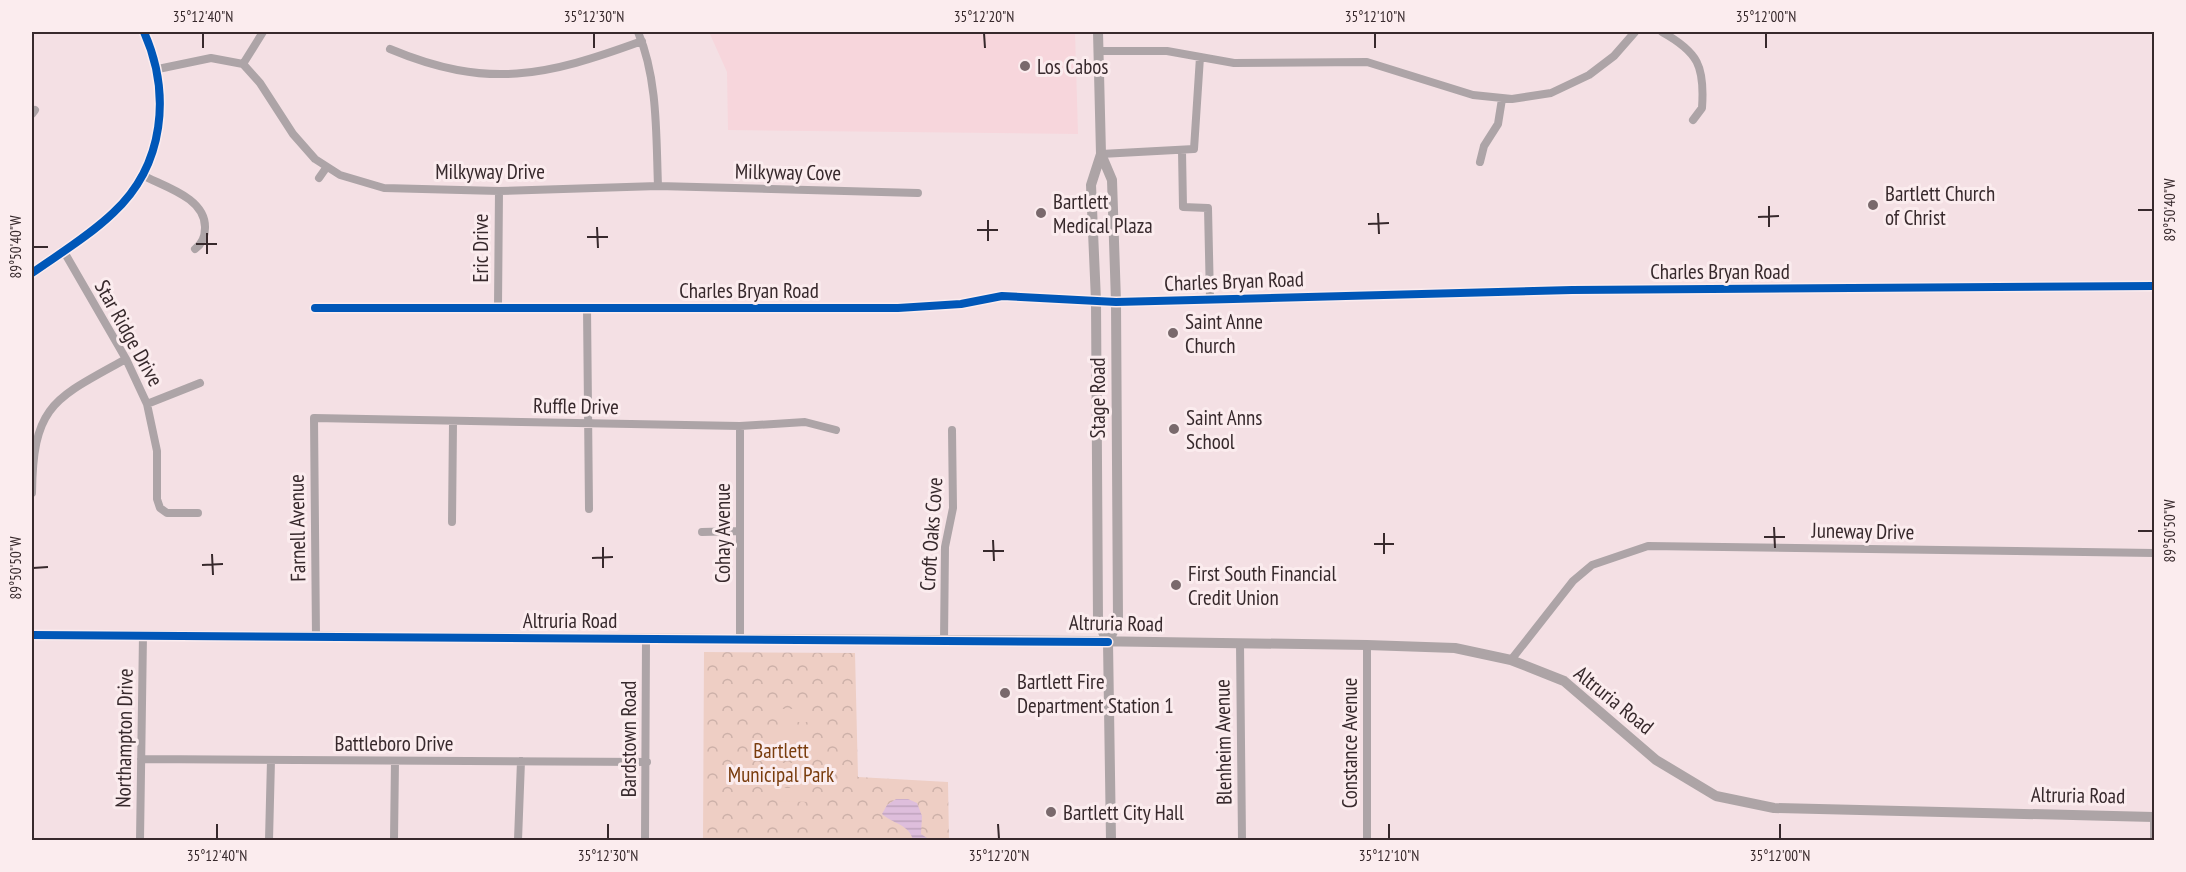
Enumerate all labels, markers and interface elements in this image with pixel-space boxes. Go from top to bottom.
text: 35°12'40"N [173,7,233,26]
text: 35°12'30"N [564,7,624,26]
text: 35°12'20"N [954,7,1014,26]
text: 35°12'10"N [1345,7,1405,26]
text: 35°12'00"N [1736,7,1796,26]
place label: Los Cabos [1037,53,1108,80]
marker: Los Cabos [1018,59,1032,73]
street label: Milkyway Drive [435,158,545,185]
street label: Milkyway Cove [735,158,841,186]
text: 89°50'40"W [2160,178,2179,242]
place label: Bartlett Church of Christ [1885,180,1995,231]
place label: Bartlett Medical Plaza [1053,188,1153,239]
marker: Bartlett Church of Christ [1866,198,1880,212]
marker: Bartlett Medical Plaza [1034,206,1048,220]
street label: Eric Drive [467,213,494,283]
text: 89°50'40"W [6,215,25,279]
street label: Charles Bryan Road [1650,258,1790,285]
street label: Charles Bryan Road [1164,265,1304,297]
street label: Star Ridge Drive [89,275,169,391]
street label: Charles Bryan Road [679,277,819,304]
place label: Saint Anne Church [1185,308,1263,359]
marker: Saint Anne Church [1166,326,1180,340]
street label: Stage Road [1084,357,1111,439]
street label: Ruffle Drive [533,392,619,420]
place label: Saint Anns School [1186,404,1262,455]
marker: Saint Anns School [1167,422,1181,436]
street label: Farnell Avenue [283,474,311,582]
street label: Croft Oaks Cove [914,476,948,592]
street label: Cohay Avenue [709,483,736,583]
text: 89°50'50"W [2160,499,2179,563]
street label: Juneway Drive [1810,517,1915,545]
text: 89°50'50"W [6,536,25,600]
place label: First South Financial Credit Union [1188,560,1336,611]
marker: First South Financial Credit Union [1169,578,1183,592]
street label: Altruria Road [523,607,617,634]
street label: Altruria Road [1069,609,1163,637]
street label: Altruria Road [1569,660,1659,740]
street label: Northampton Drive [109,668,139,808]
place label: Bartlett Fire Department Station 1 [1017,668,1174,719]
street label: Constance Avenue [1336,678,1363,808]
street label: Blenheim Avenue [1208,679,1238,805]
street label: Bardstown Road [615,681,642,797]
marker: Bartlett Fire Department Station 1 [998,686,1012,700]
street label: Battleboro Drive [334,730,454,757]
park label: Bartlett Municipal Park [728,737,834,788]
street label: Altruria Road [2031,781,2125,809]
place label: Bartlett City Hall [1063,799,1184,826]
marker: Bartlett City Hall [1044,805,1058,819]
text: 35°12'40"N [187,846,247,865]
text: 35°12'30"N [578,846,638,865]
text: 35°12'20"N [969,846,1029,865]
text: 35°12'10"N [1359,846,1419,865]
text: 35°12'00"N [1750,846,1810,865]

